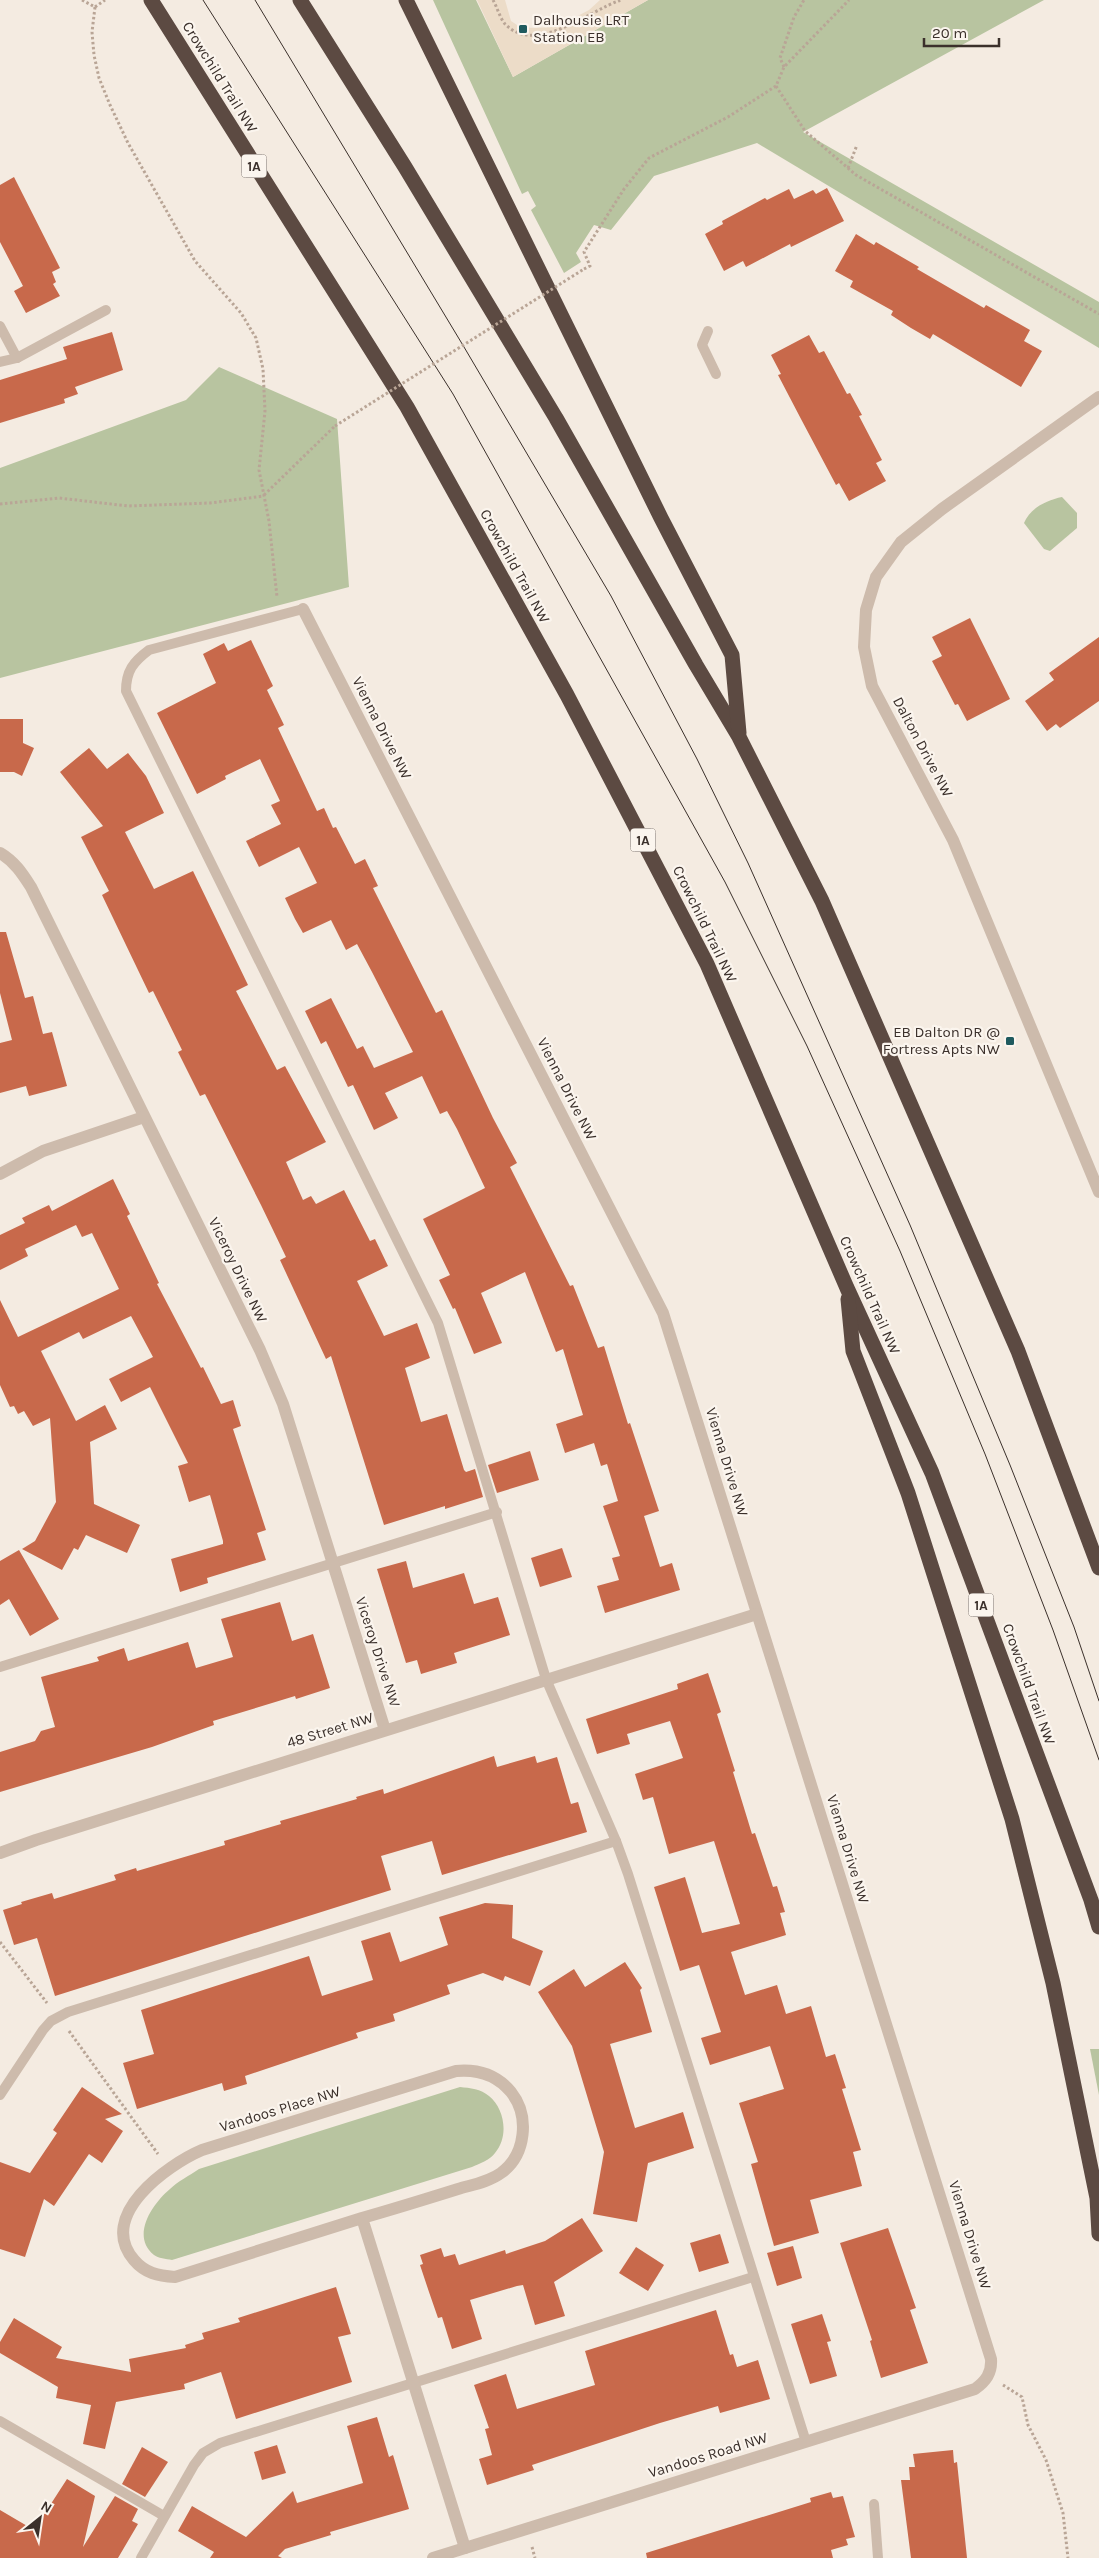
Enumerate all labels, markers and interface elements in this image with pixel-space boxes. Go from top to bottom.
place label: Dalhousie LRT Station EB [533,11,630,46]
scale bar [924,15,999,47]
street label: Crowchild Trail NW [179,18,262,136]
marker: Dalhousie LRT Station EB [517,23,529,35]
text: 20 m [932,24,967,42]
road number: 1A [242,154,266,178]
street label: Crowchild Trail NW [476,506,554,627]
street label: Vienna Drive NW [348,674,416,783]
street label: Dalton Drive NW [889,694,957,801]
road number: 1A [630,828,656,852]
street label: Crowchild Trail NW [669,863,741,986]
place label: EB Dalton DR @ Fortress Apts NW [883,1023,1001,1058]
street label: Vienna Drive NW [533,1035,601,1144]
marker: EB Dalton DR @ Fortress Apts NW [1004,1035,1016,1047]
street label: Viceroy Drive NW [205,1214,272,1326]
street label: Crowchild Trail NW [836,1233,904,1357]
street label: Vienna Drive NW [702,1405,752,1519]
road number: 1A [968,1594,994,1616]
street label: Viceroy Drive NW [352,1595,404,1710]
street label: Crowchild Trail NW [999,1621,1059,1748]
street label: 48 Street NW [285,1708,376,1752]
street label: Vienna Drive NW [823,1792,873,1906]
street label: Vandoos Place NW [217,2082,343,2136]
street label: Vienna Drive NW [945,2178,995,2292]
street label: Vandoos Road NW [646,2428,770,2482]
north arrow [15,2493,65,2543]
text: N [38,2497,55,2517]

